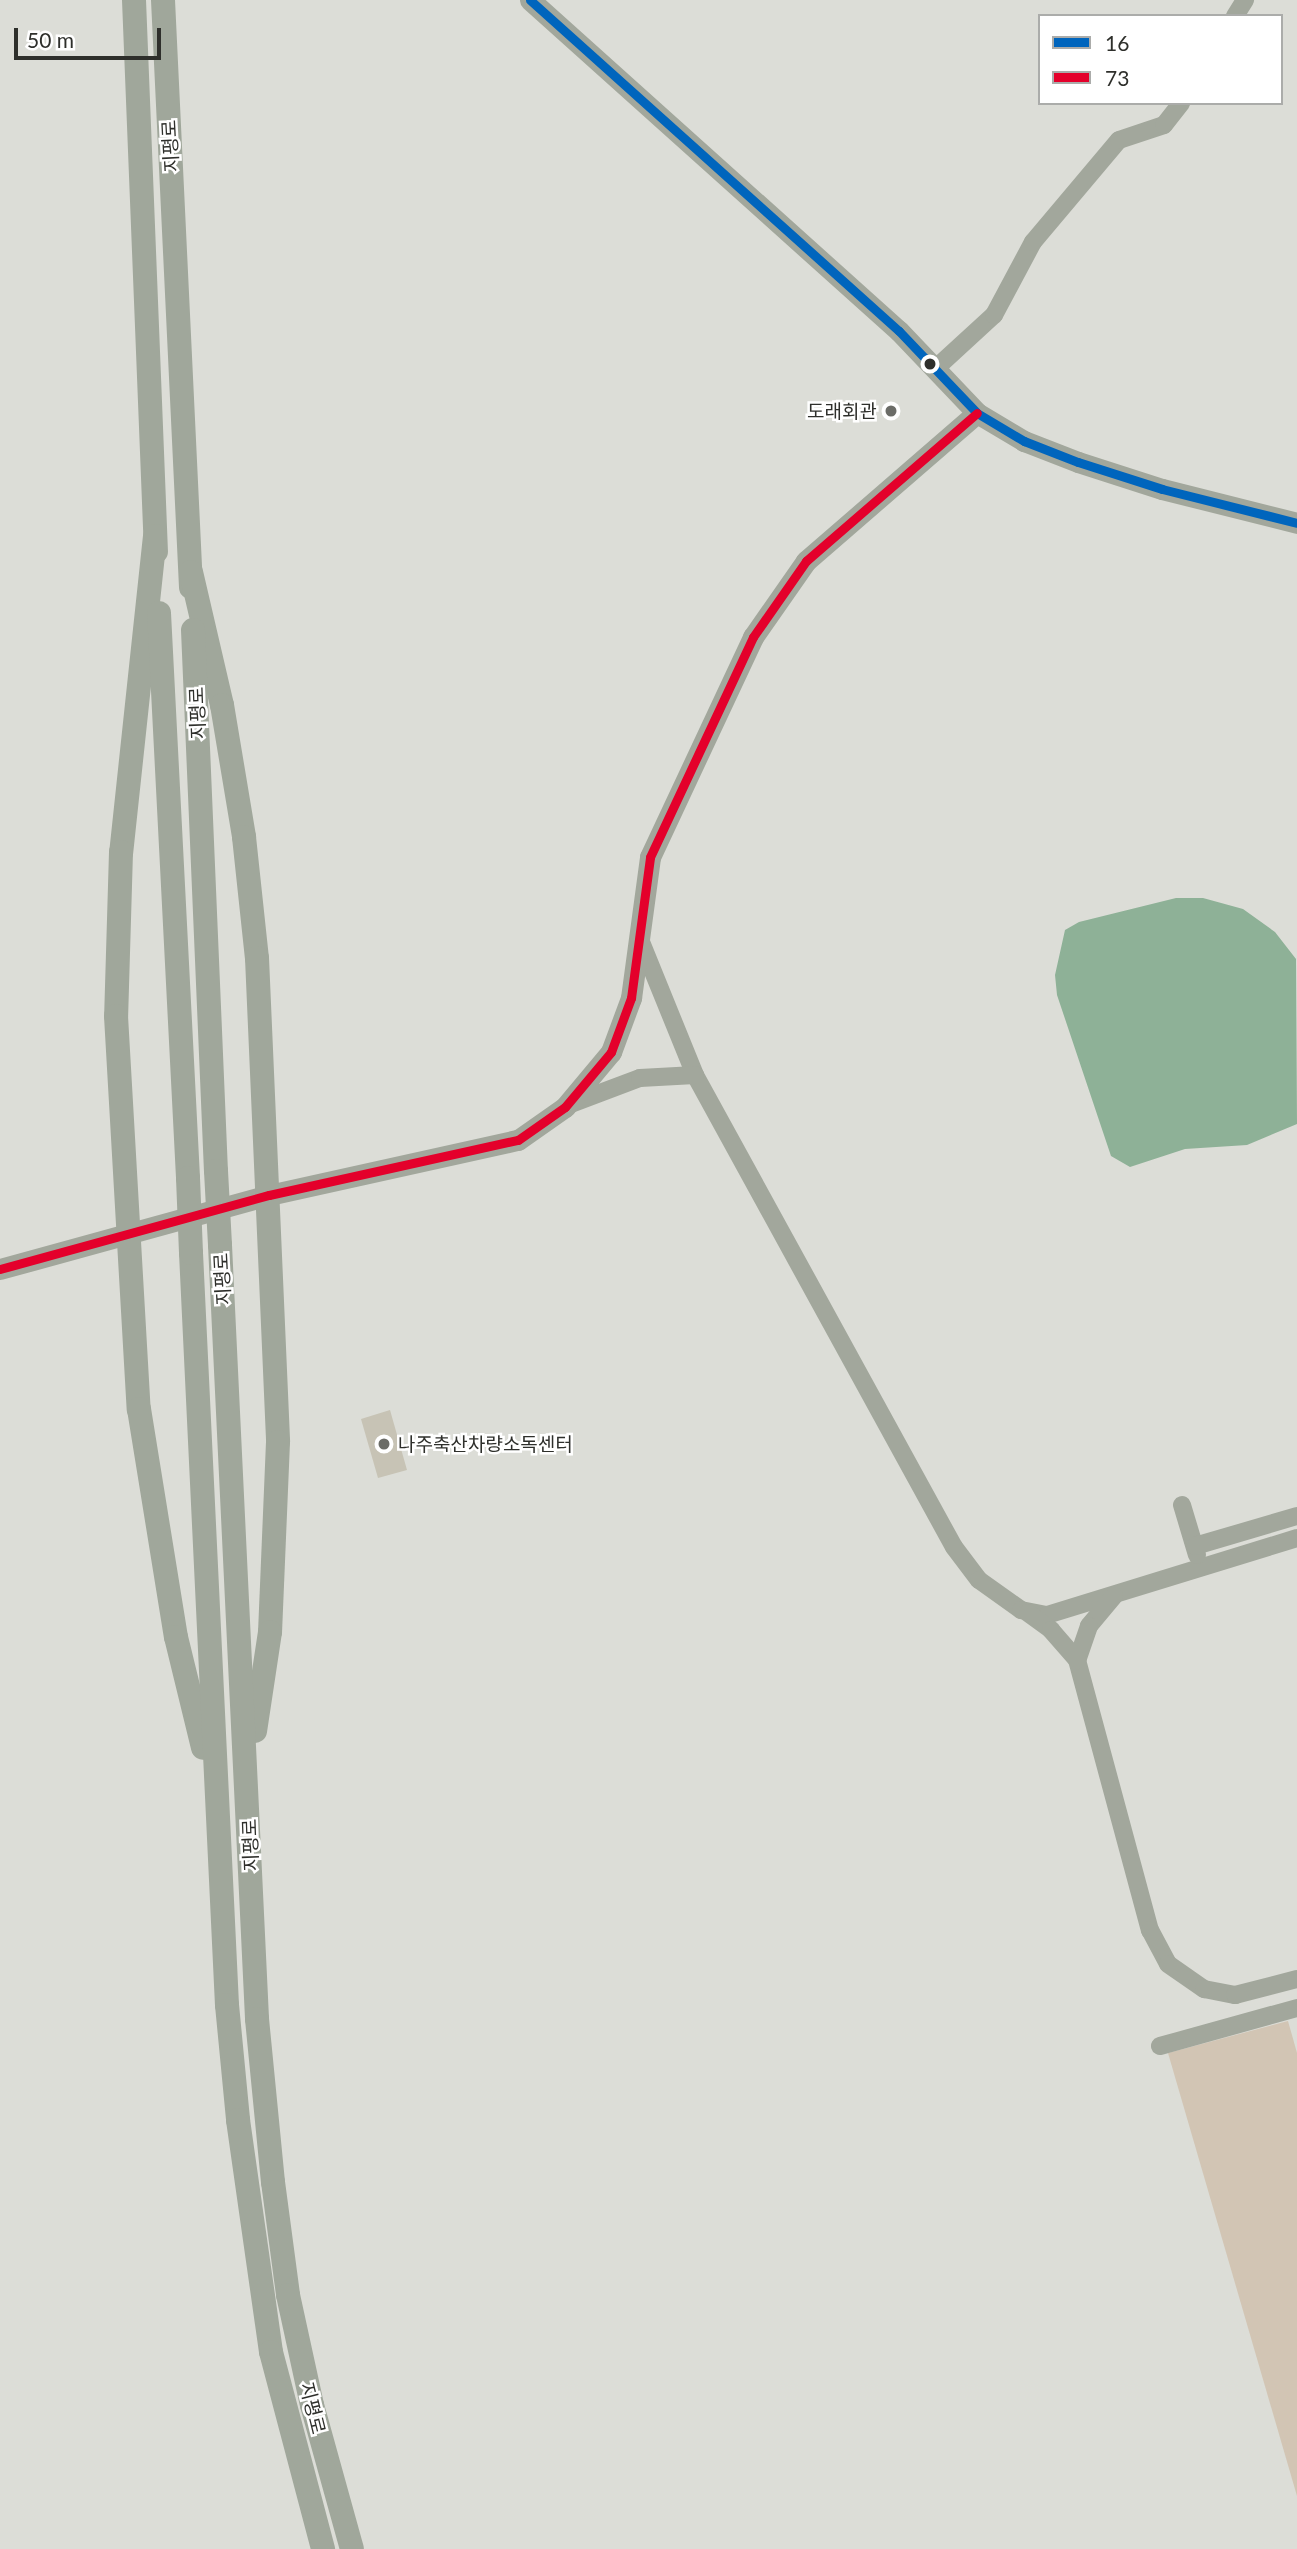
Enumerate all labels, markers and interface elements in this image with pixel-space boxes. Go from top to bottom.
scale bar [18,14,164,58]
legend [1038,14,1283,105]
text: 50 m [27,27,74,52]
text: 16 [1105,30,1129,55]
text: 73 [1105,65,1129,90]
street label: 지평로 [157,119,183,173]
unlabelled marker [923,357,937,371]
place label: 도래회관 [807,400,877,422]
marker: 도래회관 [883,403,899,419]
street label: 지평로 [185,686,209,740]
street label: 지평로 [209,1252,235,1306]
place label: 나주축산차량소독센터 [398,1433,573,1455]
marker: 나주축산차량소독센터 [376,1436,392,1452]
street label: 지평로 [238,1818,262,1872]
street label: 지평로 [296,2380,330,2436]

